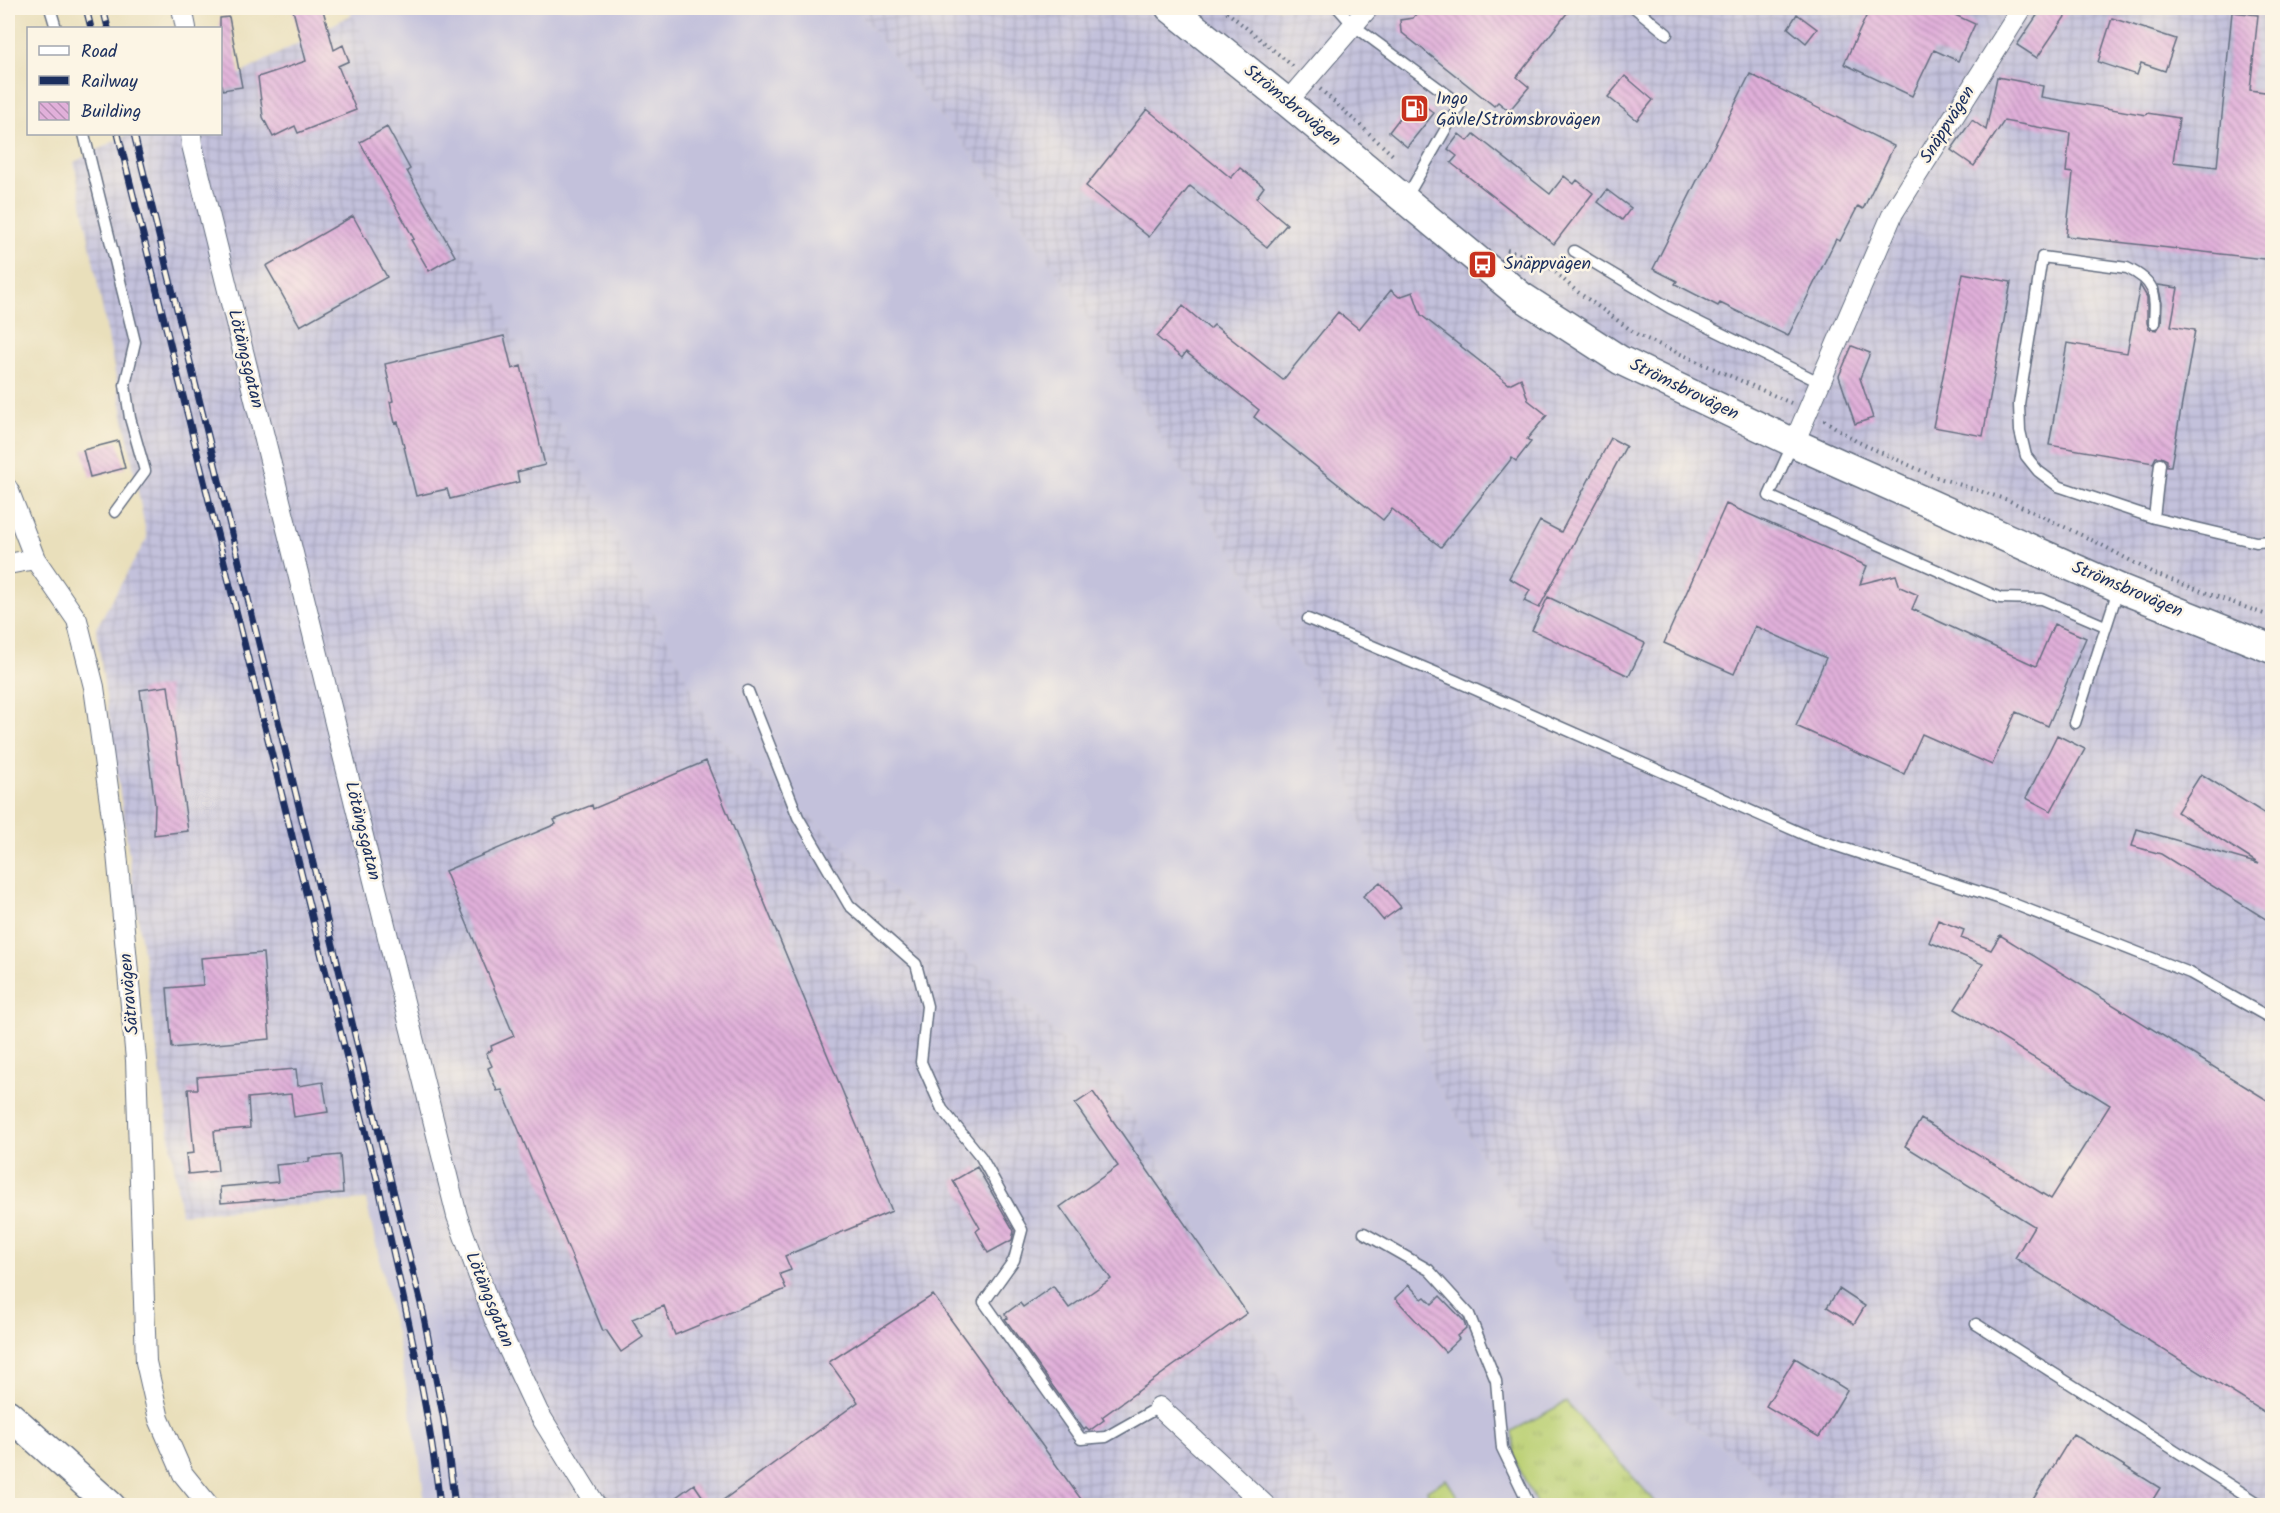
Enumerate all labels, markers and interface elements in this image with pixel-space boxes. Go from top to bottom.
legend [27,27,222,135]
text: Road [81,38,118,67]
street label: Strömsbrovägen [1237,57,1347,155]
text: Railway [81,68,138,97]
street label: Snäppvägen [1913,80,1983,170]
place label: Ingo Gävle/Strömsbrovägen [1436,85,1600,135]
fuel station icon: Ingo Gävle/Strömsbrovägen [1399,93,1431,125]
text: Building [81,98,141,127]
bus stop icon: Snäppvägen [1467,248,1499,280]
place label: Snäppvägen [1504,250,1591,279]
street label: Lötängsgatan [219,306,271,412]
street label: Strömsbrovägen [1624,351,1744,429]
street label: Strömsbrovägen [2067,553,2187,627]
street label: Lötängsgatan [336,778,388,884]
street label: Sätravägen [112,952,148,1036]
street label: Lötängsgatan [457,1248,521,1352]

